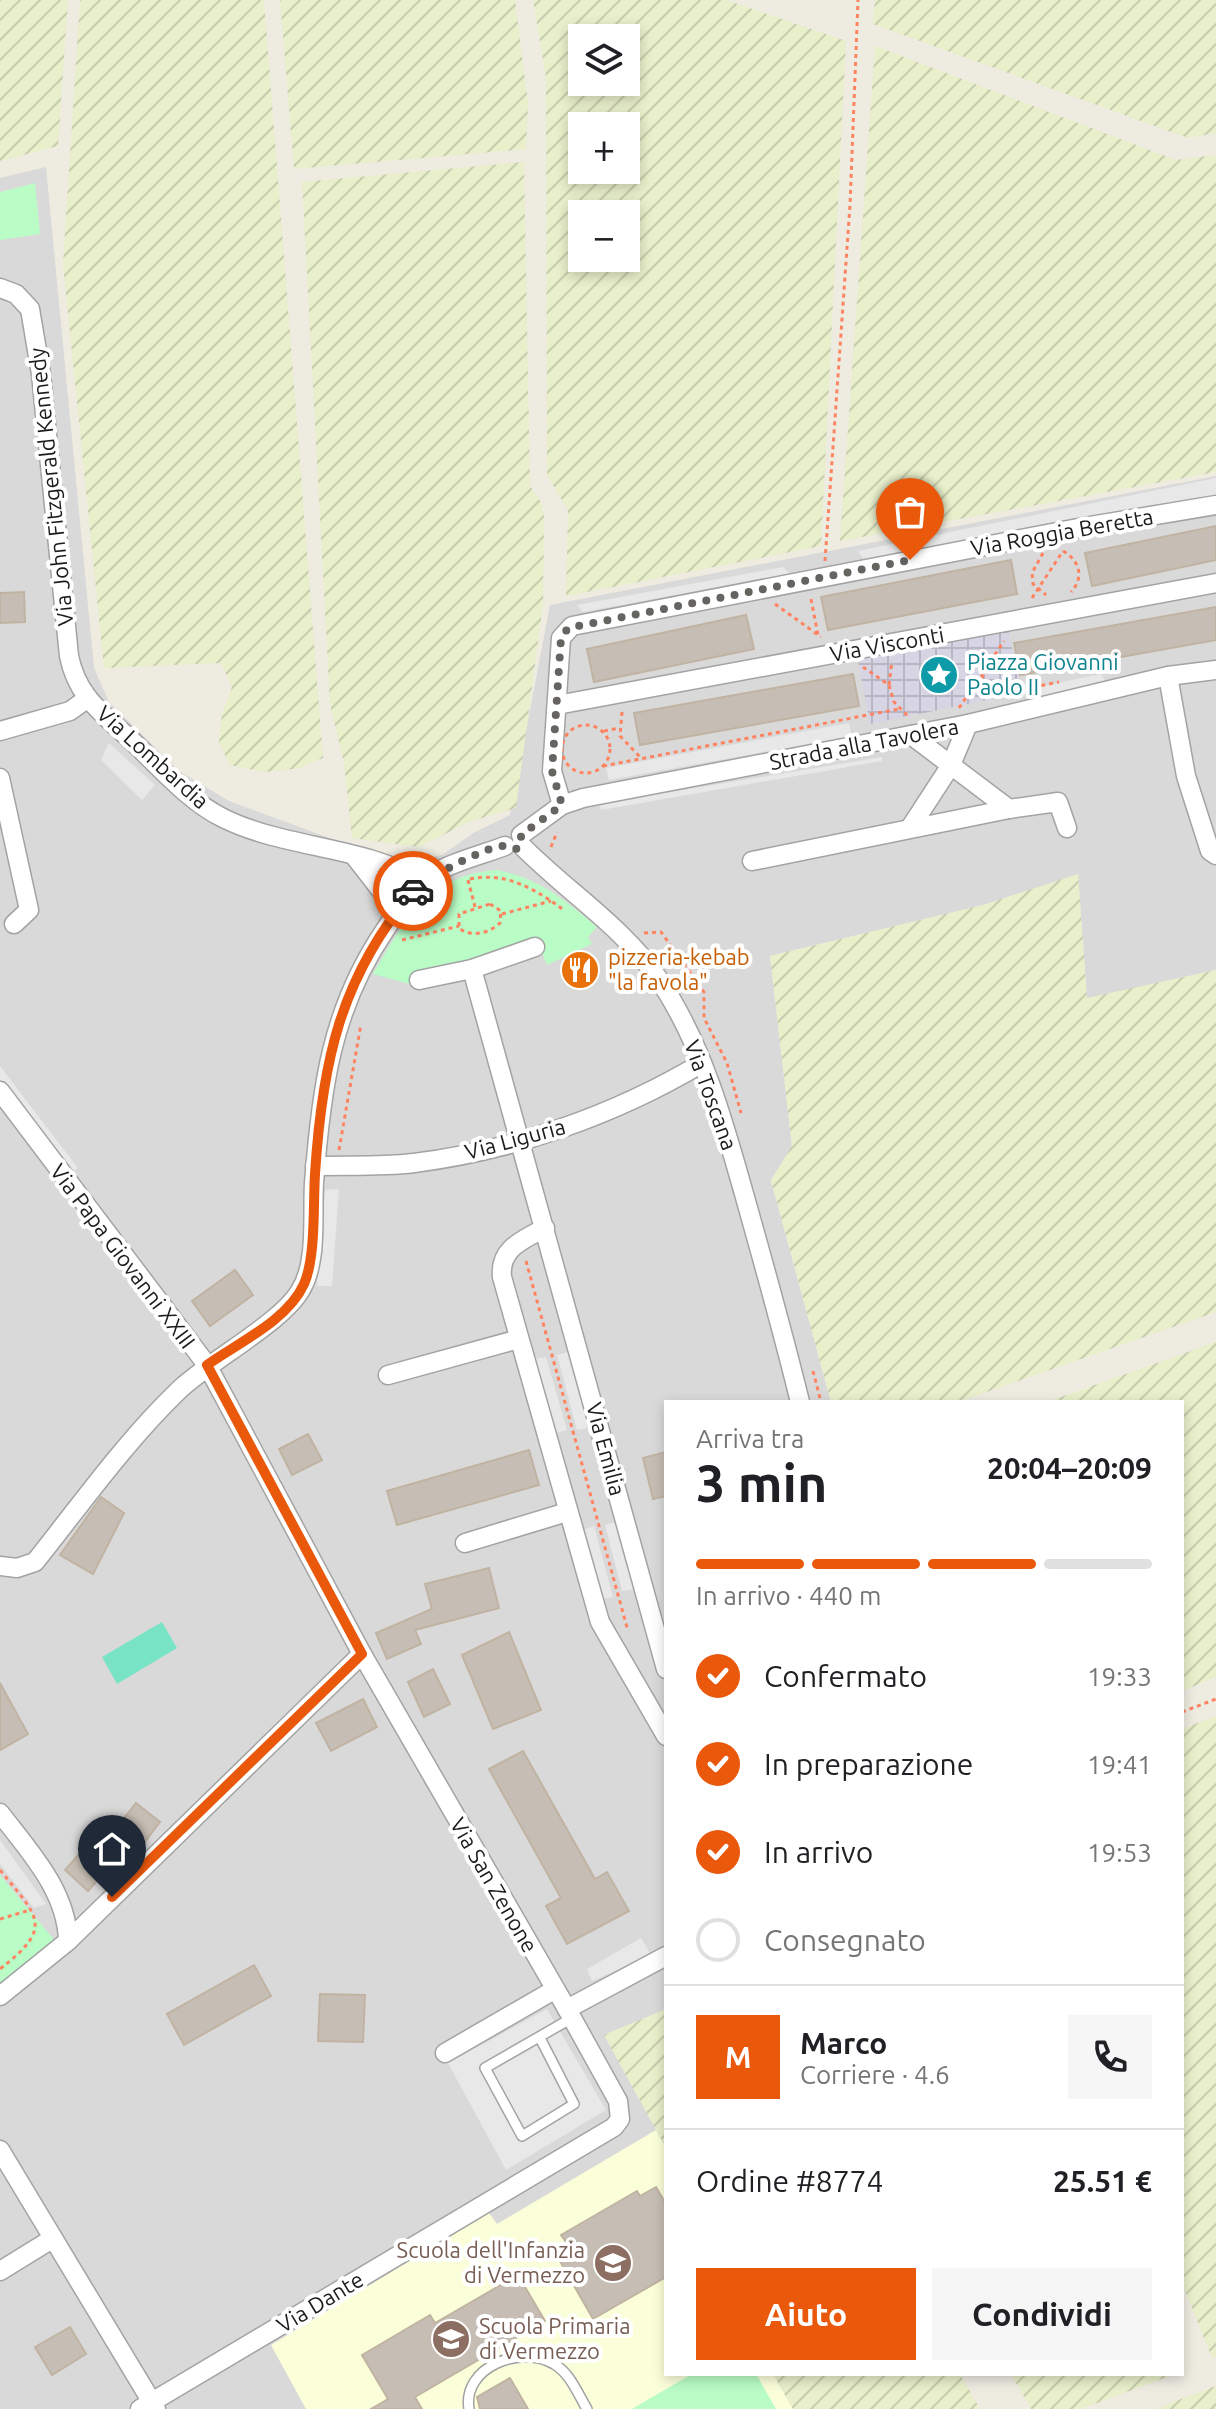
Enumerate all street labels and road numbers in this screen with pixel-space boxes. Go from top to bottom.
street label: Via John Fitzgerald Kennedy [23,346,78,627]
street label: Via Roggia Beretta [969,503,1155,560]
street label: Via Visconti [828,621,946,666]
street label: Via Lombardia [92,700,214,813]
street label: Strada alla Tavolera [767,713,961,774]
street label: Via Toscana [680,1036,743,1153]
street label: Via Liguria [462,1113,568,1164]
street label: Via Papa Giovanni XXIII [46,1158,201,1353]
street label: Via Emilia [582,1400,631,1498]
street label: Via San Zenone [446,1813,543,1957]
street label: Via Dante [272,2266,368,2337]

